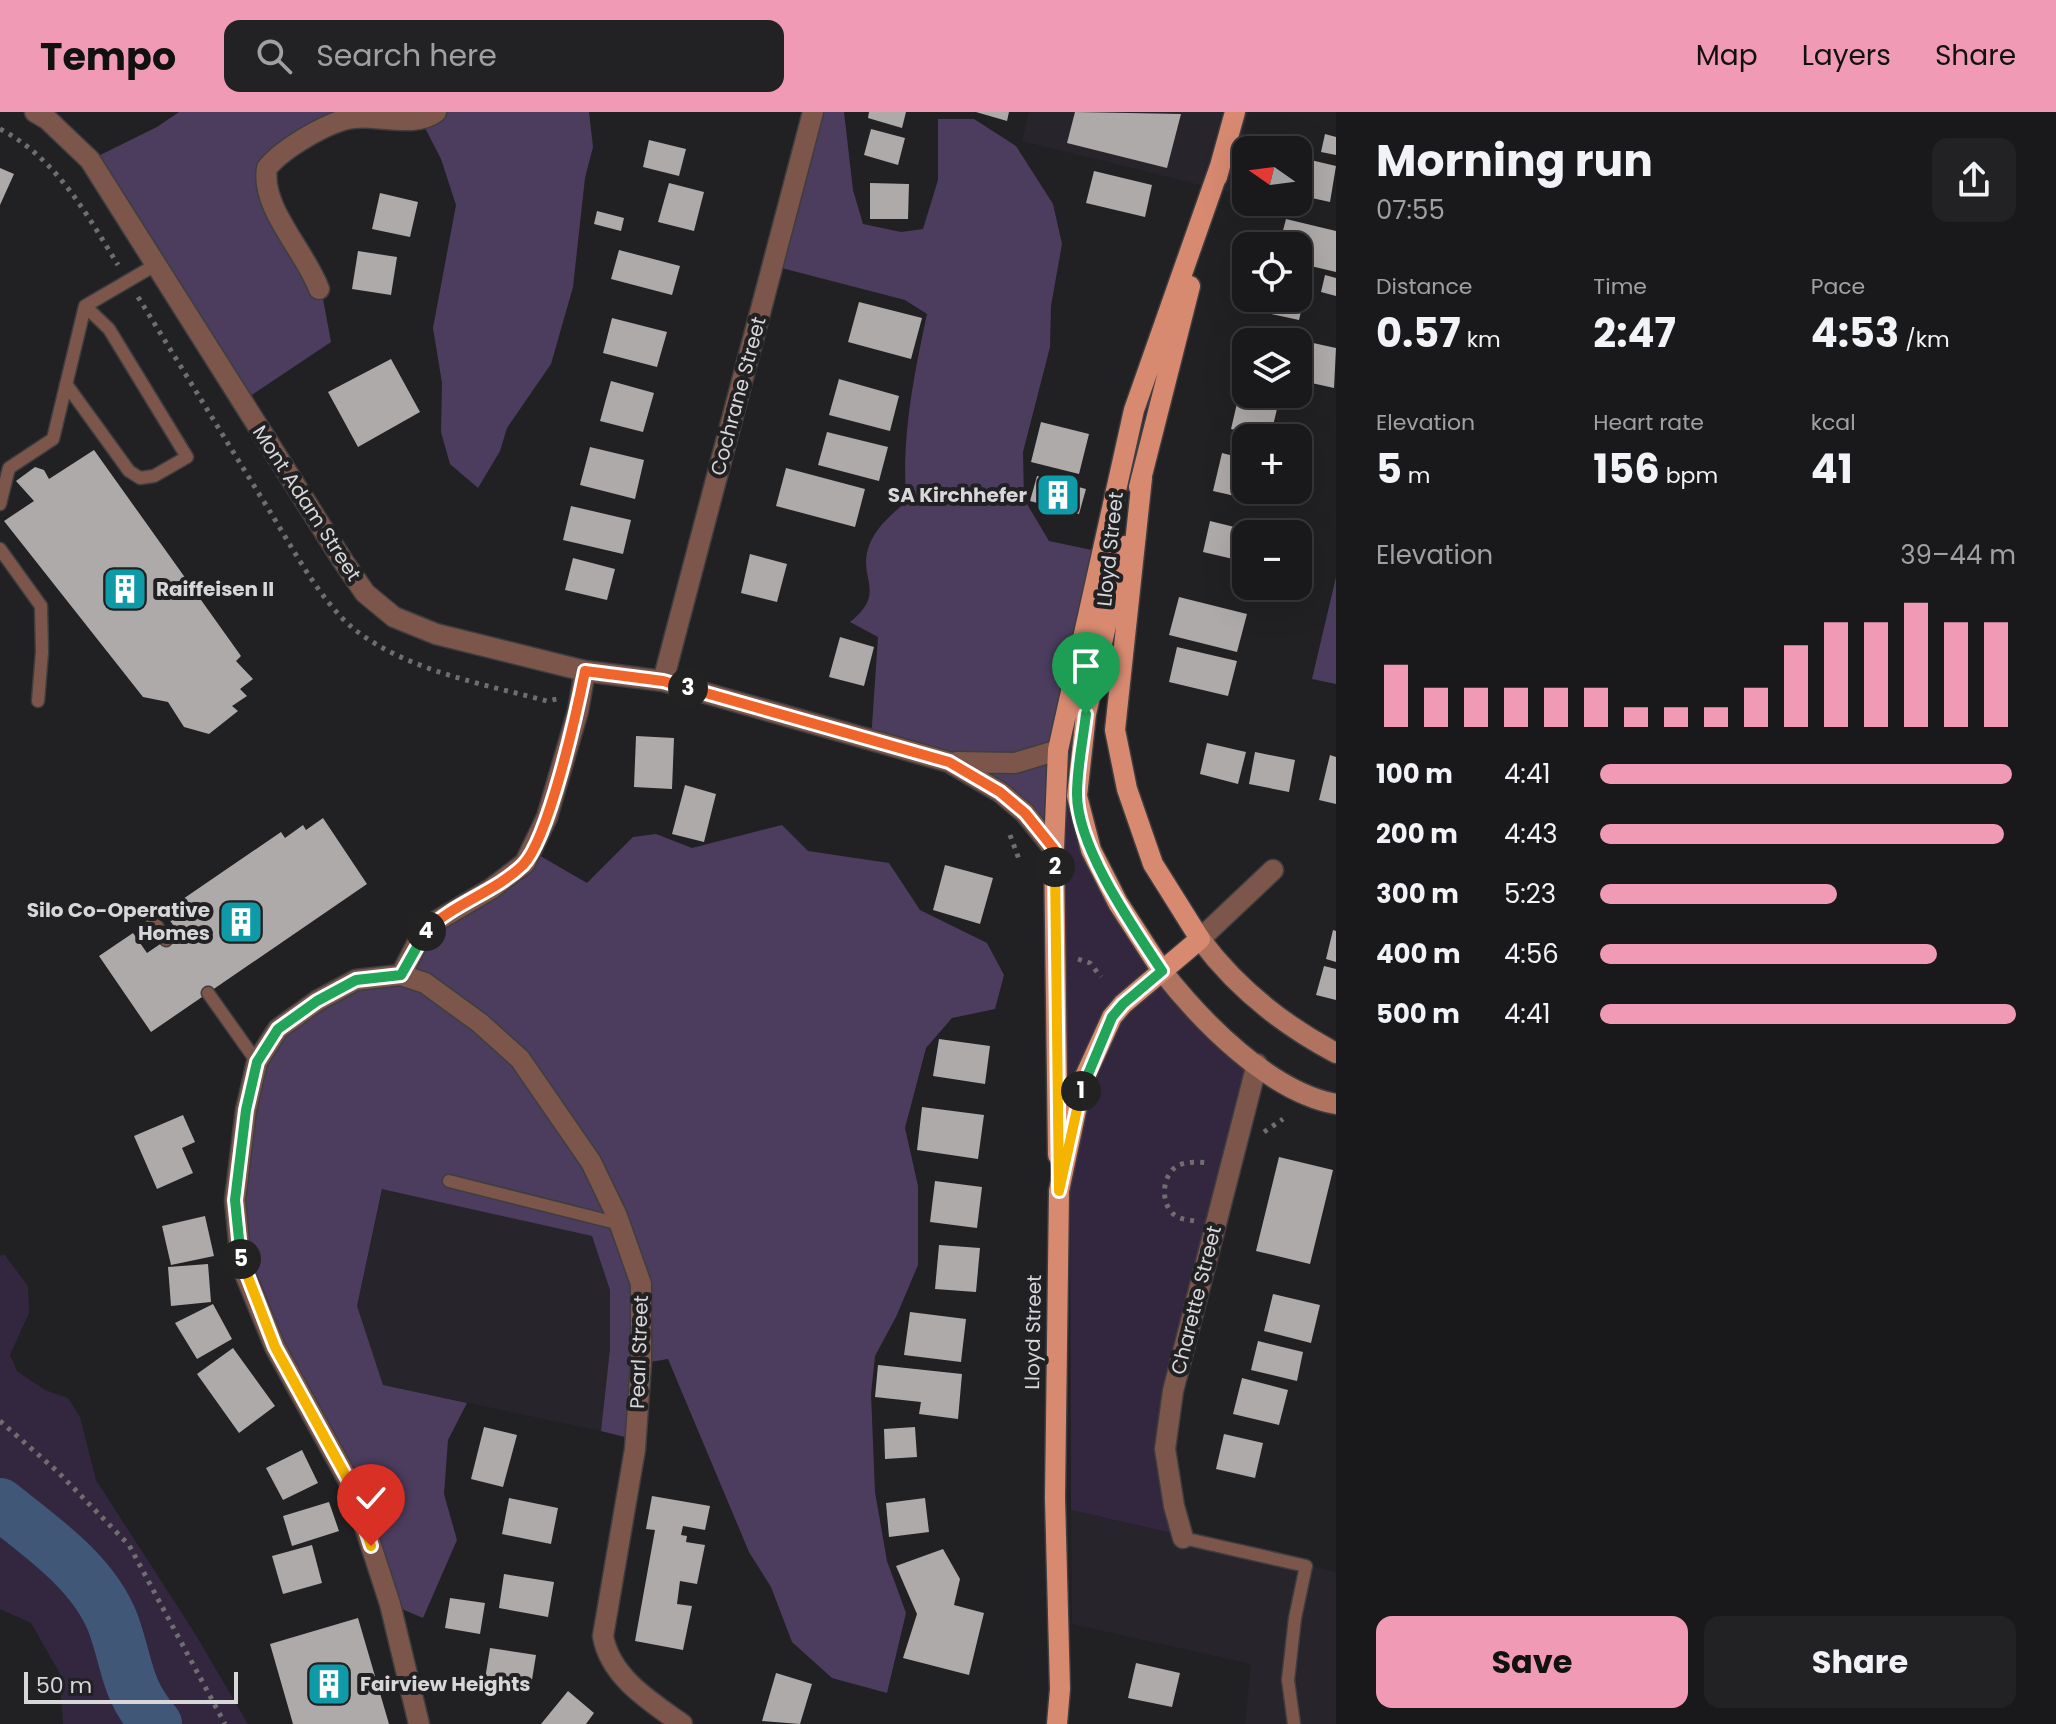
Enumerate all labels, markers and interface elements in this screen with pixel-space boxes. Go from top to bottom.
search box [224,20,784,92]
text: Tempo [40,30,176,83]
icon: search [252,34,296,78]
text: Search here [316,34,497,77]
text: Map [1696,36,1758,75]
text: Layers [1802,36,1891,75]
text: Share [1935,36,2016,75]
text: Morning run [1376,130,1653,191]
north arrow [1232,136,1312,216]
map controls [1232,136,1312,600]
button: share [1932,138,2016,222]
text: 07:55 [1376,192,1445,228]
button: locate [1232,232,1312,312]
text: Distance [1376,271,1472,302]
text: Time [1593,271,1647,302]
text: Pace [1811,271,1865,302]
text: 0.57 [1376,305,1461,361]
text: 2:47 [1593,305,1676,361]
text: 4:53 [1811,305,1899,361]
street label: Cochrane Street [703,314,773,478]
text: km [1461,324,1501,355]
text: /km [1899,324,1950,355]
button: layers [1232,328,1312,408]
text: Elevation [1376,407,1475,438]
text: Heart rate [1593,407,1704,438]
text: kcal [1811,407,1856,438]
street label: Mont Adam Street [246,420,368,586]
button: + [1232,424,1312,504]
text: 5 [1376,441,1402,497]
text: 156 [1593,441,1660,497]
text: 41 [1811,441,1853,497]
text: m [1402,460,1431,491]
text: bpm [1660,460,1718,491]
building icon: SA Kirchhefer [1034,471,1082,519]
place label: SA Kirchhefer [888,481,1027,509]
street label: Lloyd Street [1090,490,1130,608]
button: − [1232,520,1312,600]
text: Elevation [1376,537,1493,573]
text: 39–44 m [1900,537,2016,573]
building icon: Raiffeisen II [101,565,149,613]
place label: Raiffeisen II [156,575,274,603]
pin [1052,632,1120,714]
icon: arrive [1064,644,1108,688]
pin: 3 [668,668,708,708]
text: 3 [681,672,695,703]
text: 100 m [1376,756,1453,792]
text: 4:41 [1504,756,1551,792]
text: 200 m [1376,816,1458,852]
text: 4:43 [1504,816,1558,852]
pin: 2 [1035,847,1075,887]
text: 2 [1049,851,1061,882]
text: 300 m [1376,876,1459,912]
text: 5:23 [1504,876,1556,912]
place label: Silo Co-Operative Homes [27,896,210,947]
building icon: Silo Co-Operative Homes [217,898,265,946]
pin: 4 [406,911,446,951]
text: 4 [419,915,433,946]
text: 400 m [1376,936,1461,972]
text: 4:56 [1504,936,1559,972]
text: 500 m [1376,996,1460,1032]
text: 4:41 [1504,996,1551,1032]
pin: 1 [1061,1071,1101,1111]
text: 1 [1077,1075,1085,1106]
street label: Charette Street [1164,1223,1228,1377]
pin: 5 [221,1239,261,1279]
text: 5 [234,1243,248,1274]
street label: Lloyd Street [1018,1274,1048,1390]
street label: Pearl Street [623,1295,655,1409]
pin [337,1464,405,1546]
icon: check [349,1476,393,1520]
button: Save [1376,1616,1688,1708]
button: Share [1704,1616,2016,1708]
building icon: Fairview Heights [305,1660,353,1708]
scale bar [24,1668,238,1704]
text: 50 m [36,1670,92,1701]
place label: Fairview Heights [360,1670,530,1698]

